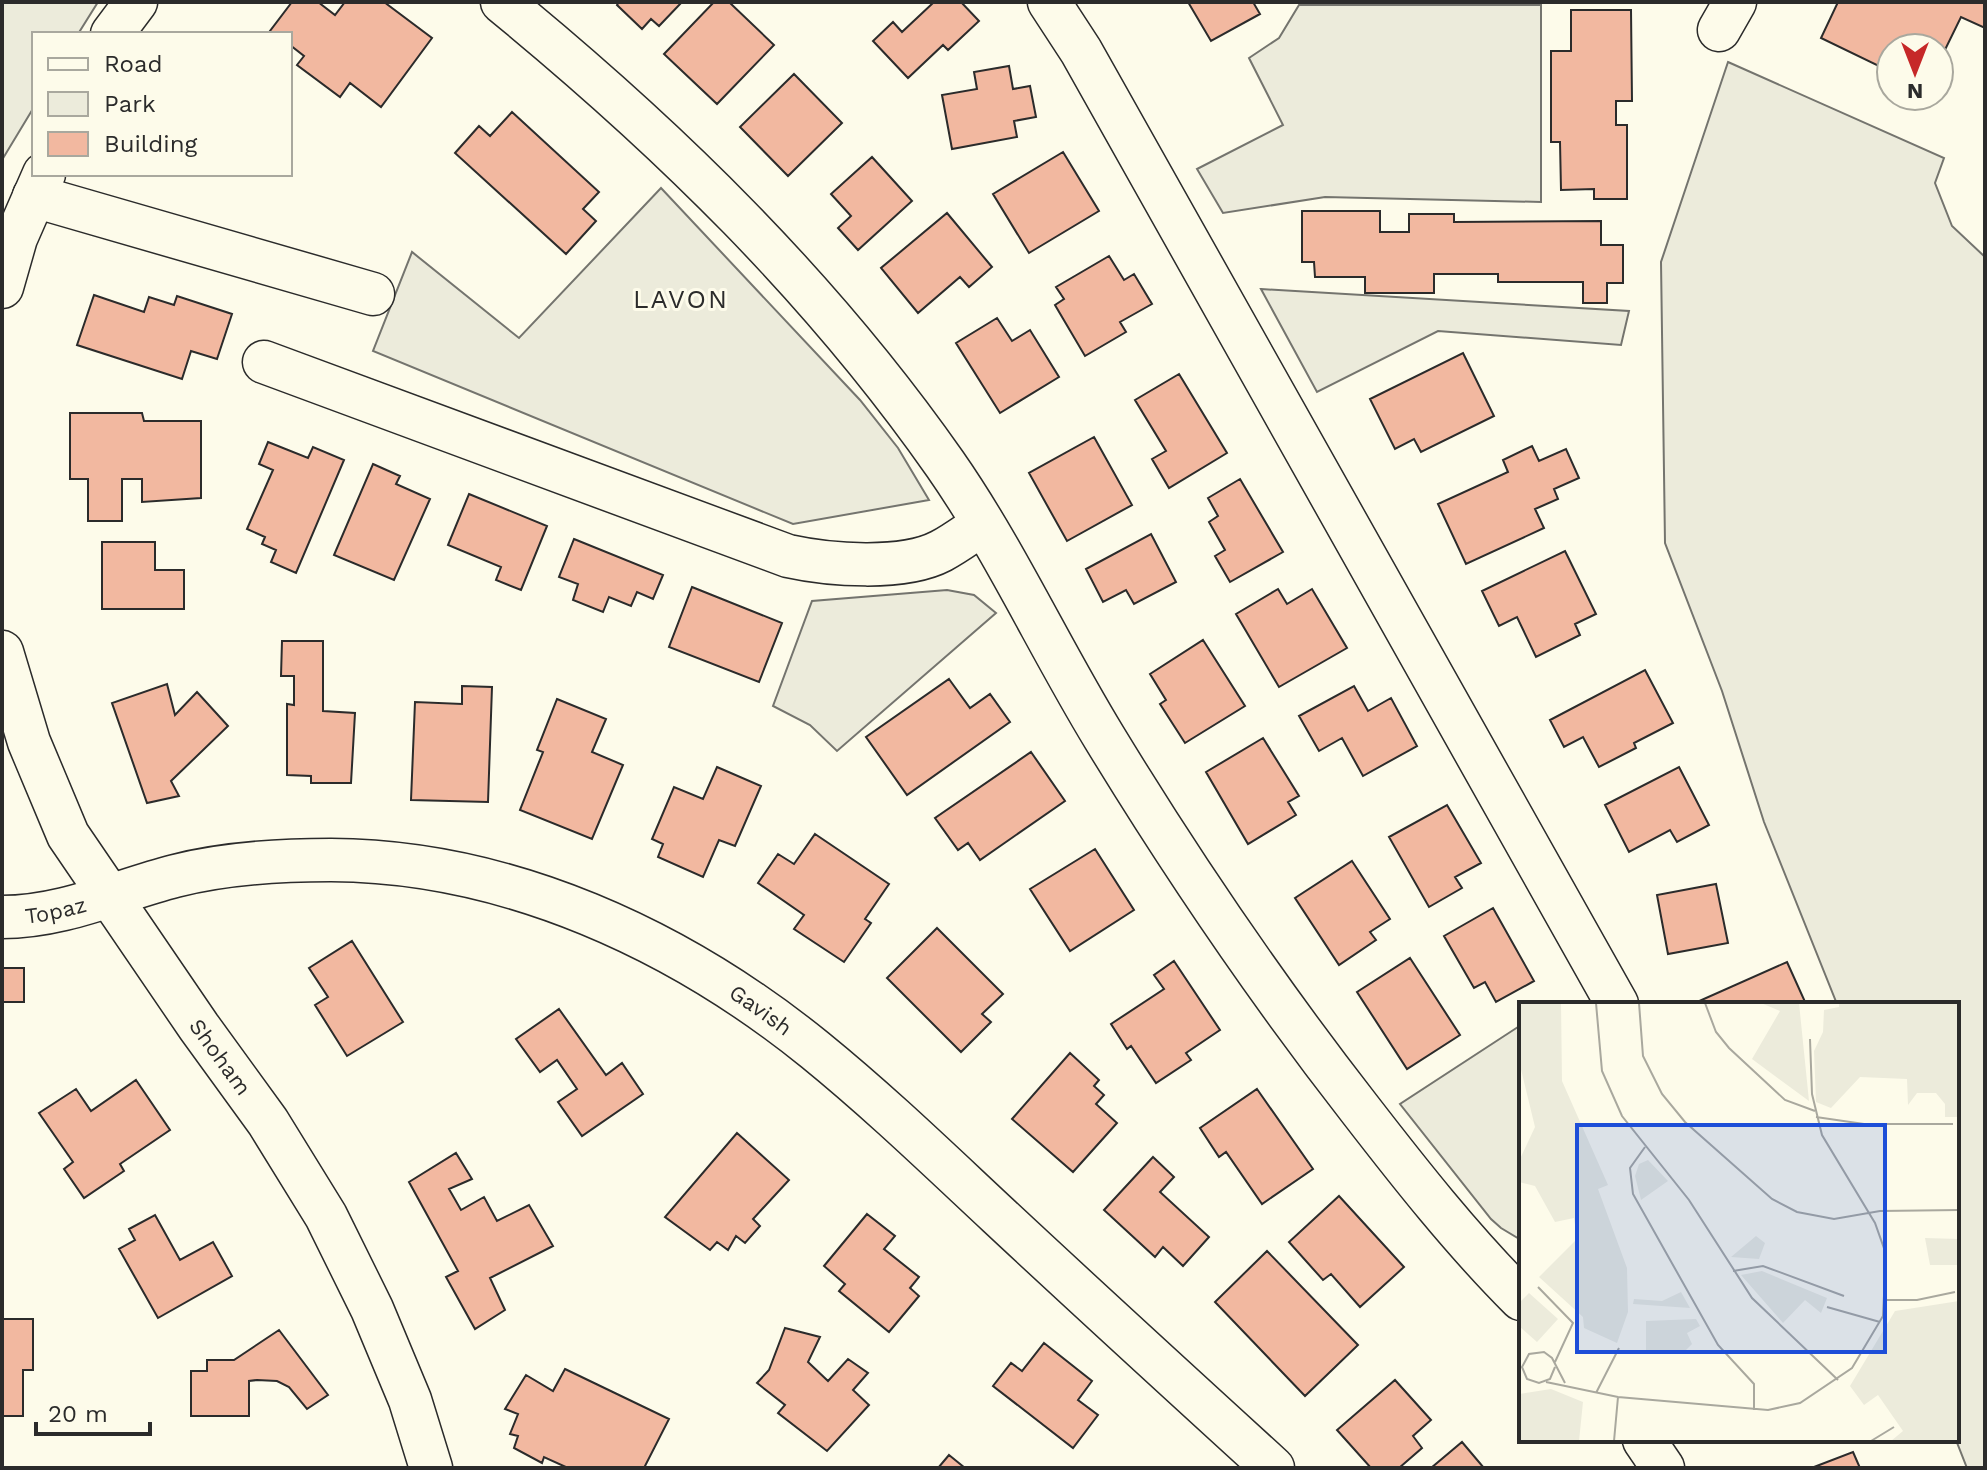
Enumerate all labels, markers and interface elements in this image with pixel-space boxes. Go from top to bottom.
legend [32,32,292,176]
north arrow [1875,32,1955,112]
text: Road [104,50,163,78]
text: N [1907,79,1923,104]
text: Park [104,90,156,118]
text: Building [104,130,197,158]
district label: LAVON [633,284,729,314]
street label: Topaz [23,891,89,928]
street label: Gavish [725,979,797,1040]
inset map [1519,1002,1959,1442]
street label: Shoham [185,1014,257,1100]
scale bar [36,1386,150,1436]
text: 20 m [48,1400,108,1428]

